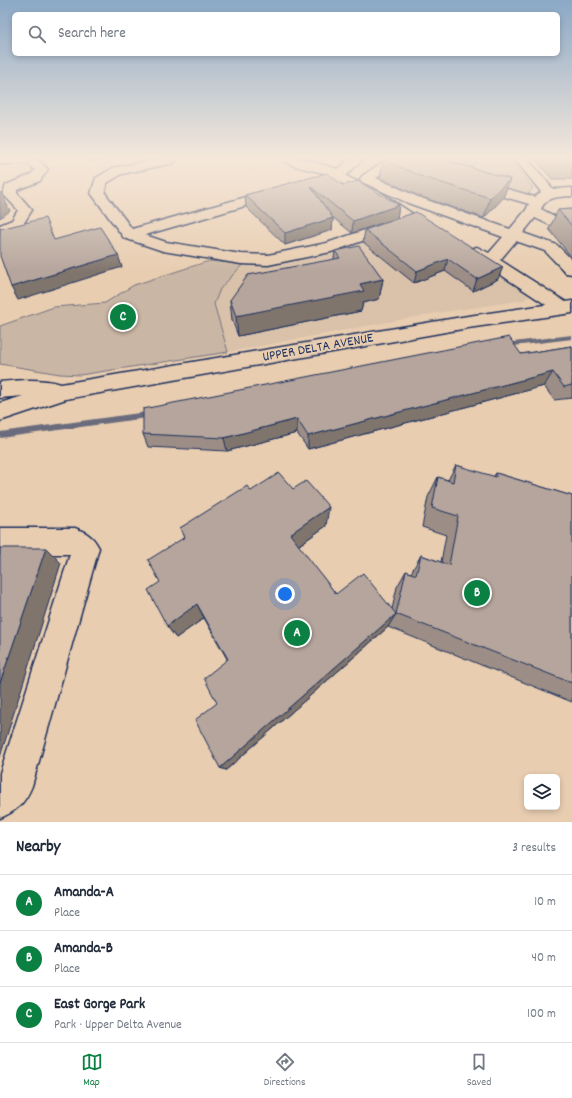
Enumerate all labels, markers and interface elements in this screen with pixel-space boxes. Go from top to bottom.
search box [12,12,560,56]
icon: search [26,23,48,45]
text: Search here [58,23,126,45]
pin: C [110,302,136,332]
street label: UPPER DELTA AVENUE [261,328,376,368]
pin: B [464,578,490,608]
your location [275,584,295,604]
pin: A [284,618,310,648]
map controls [524,774,560,810]
button: layers [524,774,560,810]
text: Nearby [16,836,60,860]
text: 3 results [512,839,556,858]
text: Amanda-A [54,882,114,904]
text: A [25,893,33,912]
text: 10 m [534,893,556,912]
text: Place [54,904,80,923]
text: Amanda-B [54,938,113,960]
text: B [26,949,32,968]
text: 40 m [532,949,556,968]
text: Place [54,960,80,979]
text: East Gorge Park [54,994,145,1016]
text: C [26,1005,32,1024]
text: 100 m [527,1005,556,1024]
text: Park · Upper Delta Avenue [54,1016,182,1035]
tab: Map [81,1051,103,1091]
tab: Directions [264,1051,306,1091]
tab: Saved [467,1051,491,1091]

